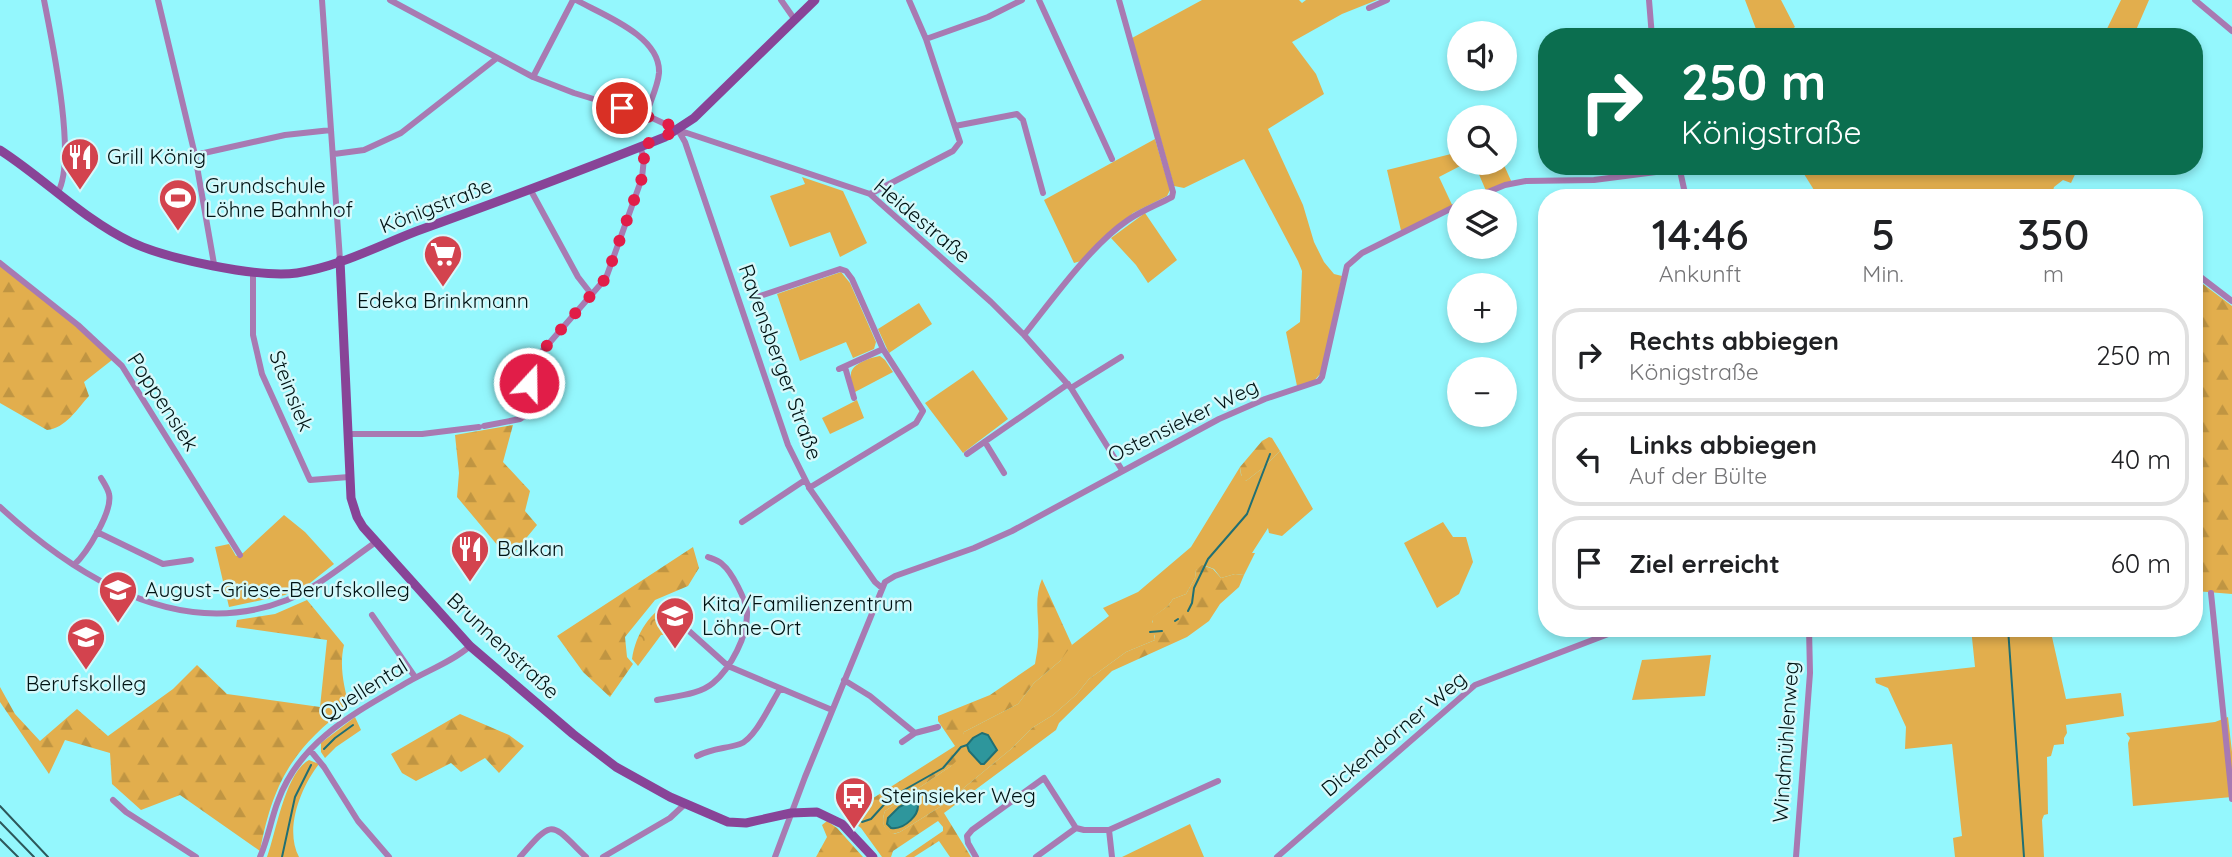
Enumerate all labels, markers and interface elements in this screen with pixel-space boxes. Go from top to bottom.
map controls [1447,21,1517,427]
button: sound [1447,21,1517,91]
text: 250 m [1681,51,1826,112]
icon: right [1566,56,1657,147]
pin [592,78,652,138]
icon: arrive [603,89,641,127]
button: search [1447,105,1517,175]
text: Königstraße [1681,112,1862,152]
restaurant icon: Grill König [59,136,101,191]
place label: Grill König [107,143,206,169]
place label: Grundschule Löhne Bahnhof [205,172,354,222]
street label: Königstraße [376,172,496,238]
street label: Heidestraße [869,172,976,268]
sports icon: Grundschule Löhne Bahnhof [157,177,199,232]
button: layers [1447,189,1517,259]
text: 14:46 [1652,208,1749,261]
text: 5 [1871,208,1895,261]
text: 350 [2018,208,2089,261]
supermarket icon: Edeka Brinkmann [422,233,464,288]
text: Ankunft [1659,259,1742,288]
text: Min. [1862,259,1904,288]
text: m [2043,259,2064,288]
street label: Ravensberger Straße [733,260,828,463]
button: + [1447,273,1517,343]
place label: Edeka Brinkmann [357,287,529,313]
text: Rechts abbiegen [1629,324,1839,357]
icon: right [1570,336,1608,374]
text: 250 m [2096,339,2171,372]
street label: Steinsiek [264,346,320,435]
position arrow [492,346,566,420]
street label: Poppensiek [122,347,205,455]
button: − [1447,357,1517,427]
text: Königstraße [1629,357,1759,386]
street label: Ostensieker Weg [1103,372,1262,468]
text: Links abbiegen [1629,428,1817,461]
icon: left [1570,440,1608,478]
text: 40 m [2111,443,2171,476]
text: Auf der Bülte [1629,461,1767,490]
restaurant icon: Balkan [449,528,491,583]
place label: Balkan [497,535,564,561]
icon: arrive [1570,544,1608,582]
text: Ziel erreicht [1629,547,1780,580]
text: 60 m [2111,547,2171,580]
school or university icon: August-Griese-Berufskolleg [97,569,139,624]
place label: August-Griese-Berufskolleg [145,576,410,602]
street label: Brunnenstraße [442,587,565,704]
place label: Kita/Familienzentrum Löhne-Ort [702,590,913,640]
school or university icon: Kita/Familienzentrum Löhne-Ort [654,595,696,650]
school or university icon: Berufskolleg [65,616,107,671]
street label: Quellental [315,652,412,726]
street label: Windmühlenweg [1766,660,1804,824]
street label: Dickendorner Weg [1316,665,1471,801]
place label: Berufskolleg [26,670,146,696]
bus stop icon: Steinsieker Weg [833,775,875,830]
place label: Steinsieker Weg [881,782,1036,808]

